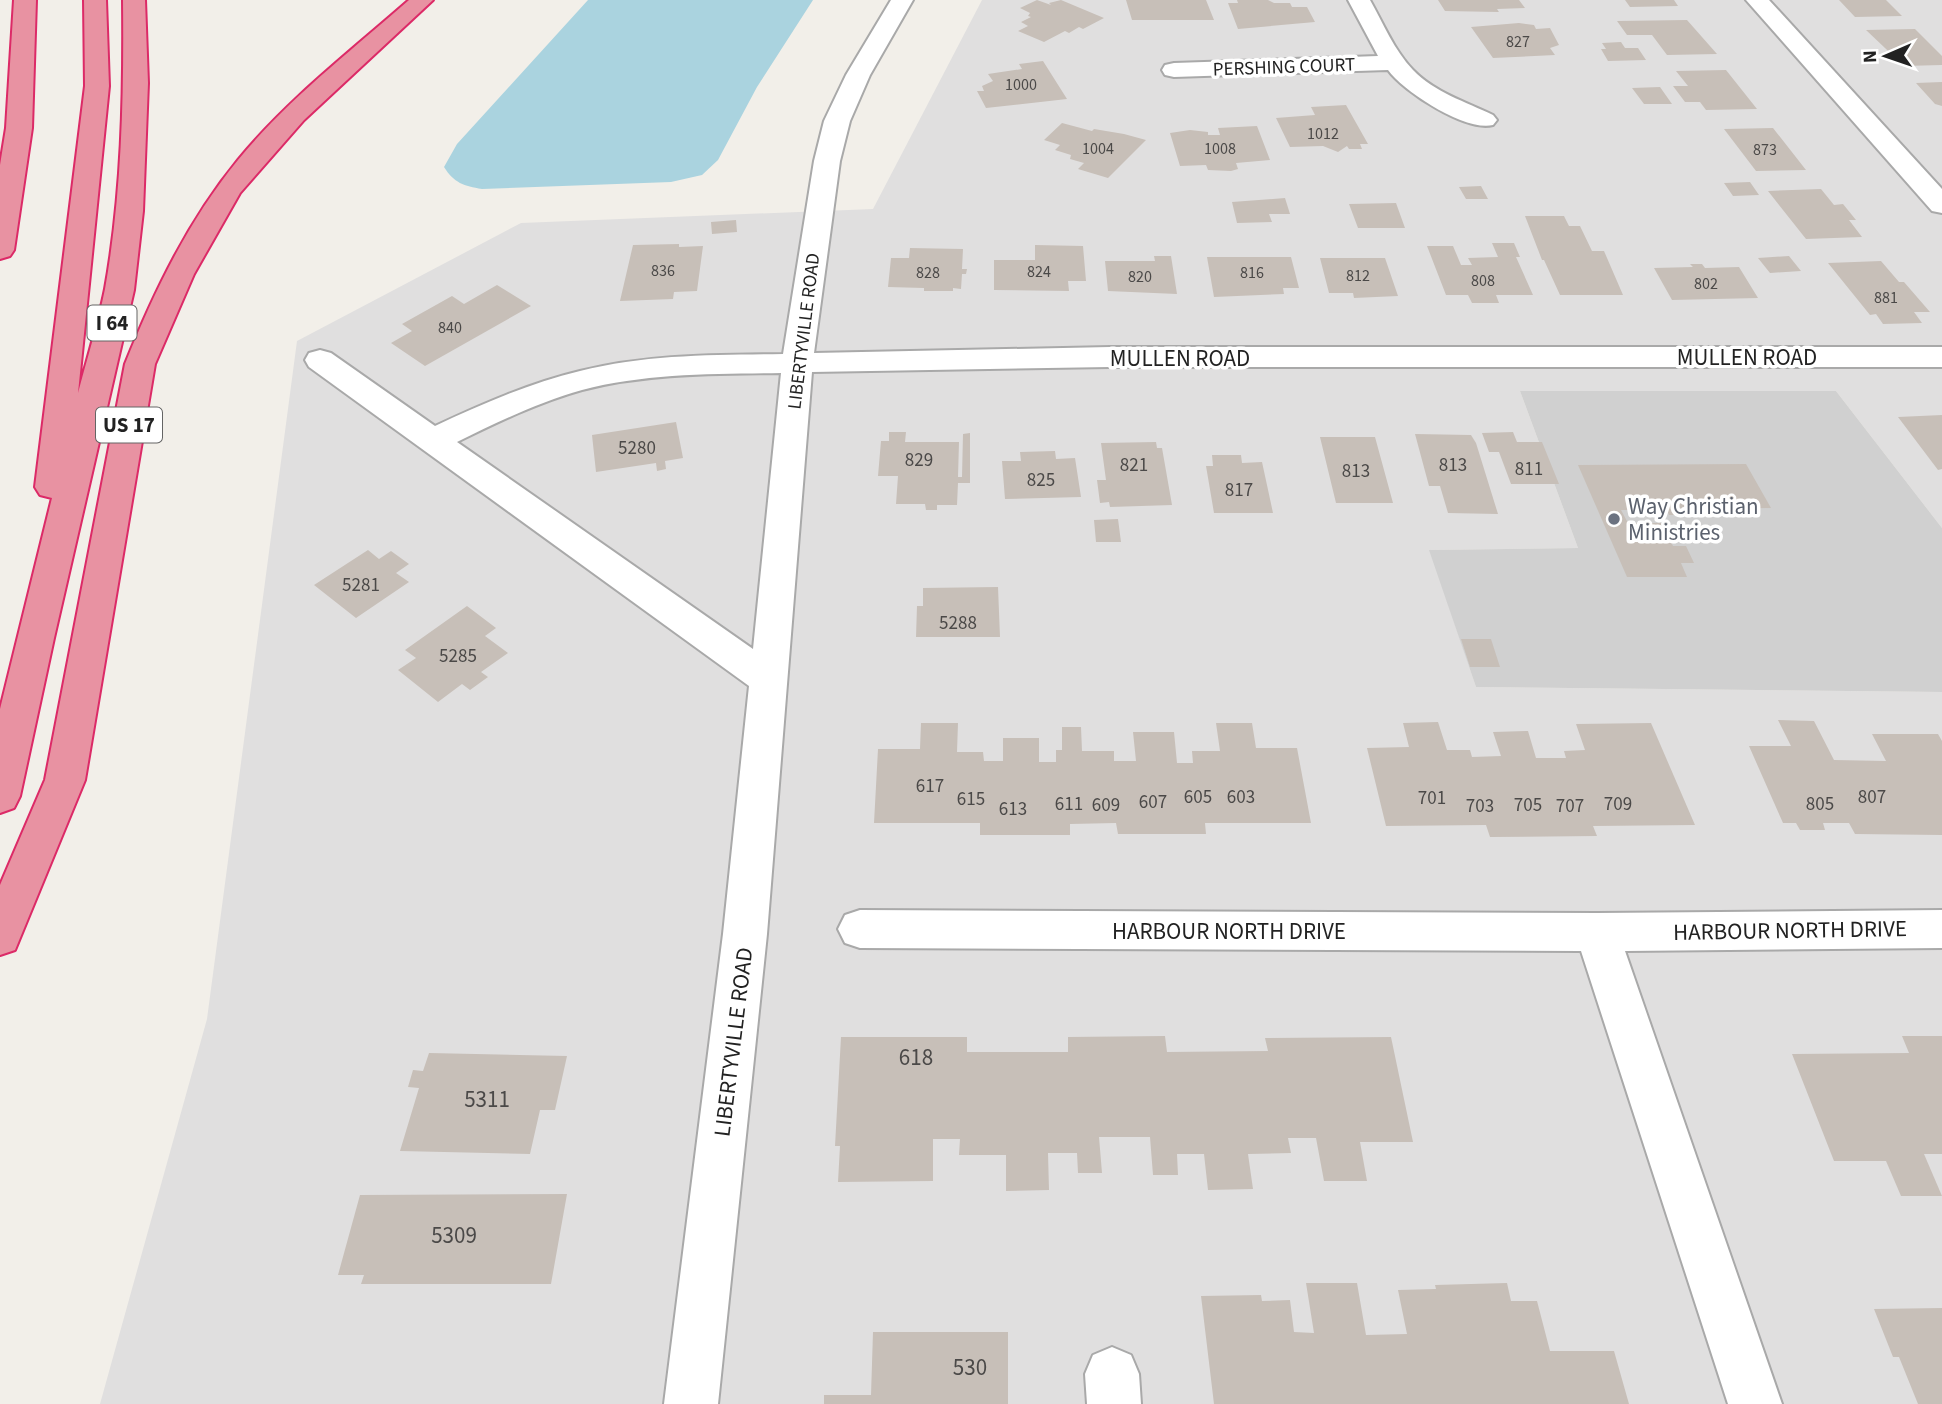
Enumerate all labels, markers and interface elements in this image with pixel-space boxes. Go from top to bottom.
north arrow [1851,21,1921,91]
house number: 827 [1506,31,1530,53]
text: N [1857,50,1884,63]
street label: PERSHING COURT [1212,52,1356,83]
house number: 1000 [1005,74,1037,96]
house number: 1012 [1307,123,1339,145]
house number: 1004 [1082,138,1114,160]
house number: 1008 [1204,138,1236,160]
house number: 873 [1753,139,1777,161]
street label: LIBERTYVILLE ROAD [782,251,827,411]
house number: 836 [651,260,675,282]
house number: 824 [1027,261,1051,283]
house number: 828 [916,262,940,284]
house number: 816 [1240,262,1264,284]
house number: 812 [1346,265,1370,287]
house number: 820 [1128,266,1152,288]
house number: 808 [1471,270,1495,292]
house number: 802 [1694,273,1718,295]
house number: 881 [1874,287,1898,309]
road number: I 64 [88,306,136,340]
house number: 840 [438,317,462,339]
street label: MULLEN ROAD [1677,341,1817,374]
street label: MULLEN ROAD [1110,342,1250,375]
road number: US 17 [96,408,162,442]
house number: 5280 [618,435,656,462]
house number: 829 [905,447,933,474]
house number: 821 [1120,452,1148,479]
house number: 813 [1439,452,1467,479]
house number: 811 [1515,456,1543,483]
house number: 813 [1342,458,1370,485]
house number: 825 [1027,467,1055,494]
house number: 817 [1225,477,1253,504]
place label: Way Christian Ministries [1628,490,1759,549]
marker: Way Christian Ministries [1606,511,1622,527]
house number: 5281 [342,572,380,599]
house number: 5288 [939,610,977,637]
house number: 5285 [439,643,477,670]
house number: 617 [916,773,944,800]
house number: 605 [1184,784,1212,811]
house number: 603 [1227,784,1255,811]
house number: 807 [1858,784,1886,811]
house number: 701 [1418,785,1446,812]
house number: 615 [957,786,985,813]
house number: 607 [1139,789,1167,816]
house number: 611 [1055,791,1083,818]
house number: 709 [1604,791,1632,818]
house number: 805 [1806,791,1834,818]
house number: 609 [1092,792,1120,819]
house number: 705 [1514,792,1542,819]
house number: 703 [1466,793,1494,820]
house number: 707 [1556,793,1584,820]
house number: 613 [999,796,1027,823]
street label: HARBOUR NORTH DRIVE [1673,912,1907,949]
street label: HARBOUR NORTH DRIVE [1112,915,1346,948]
street label: LIBERTYVILLE ROAD [706,946,761,1139]
house number: 618 [899,1041,933,1074]
house number: 5311 [464,1083,510,1116]
house number: 5309 [431,1219,477,1252]
house number: 530 [953,1351,987,1384]

